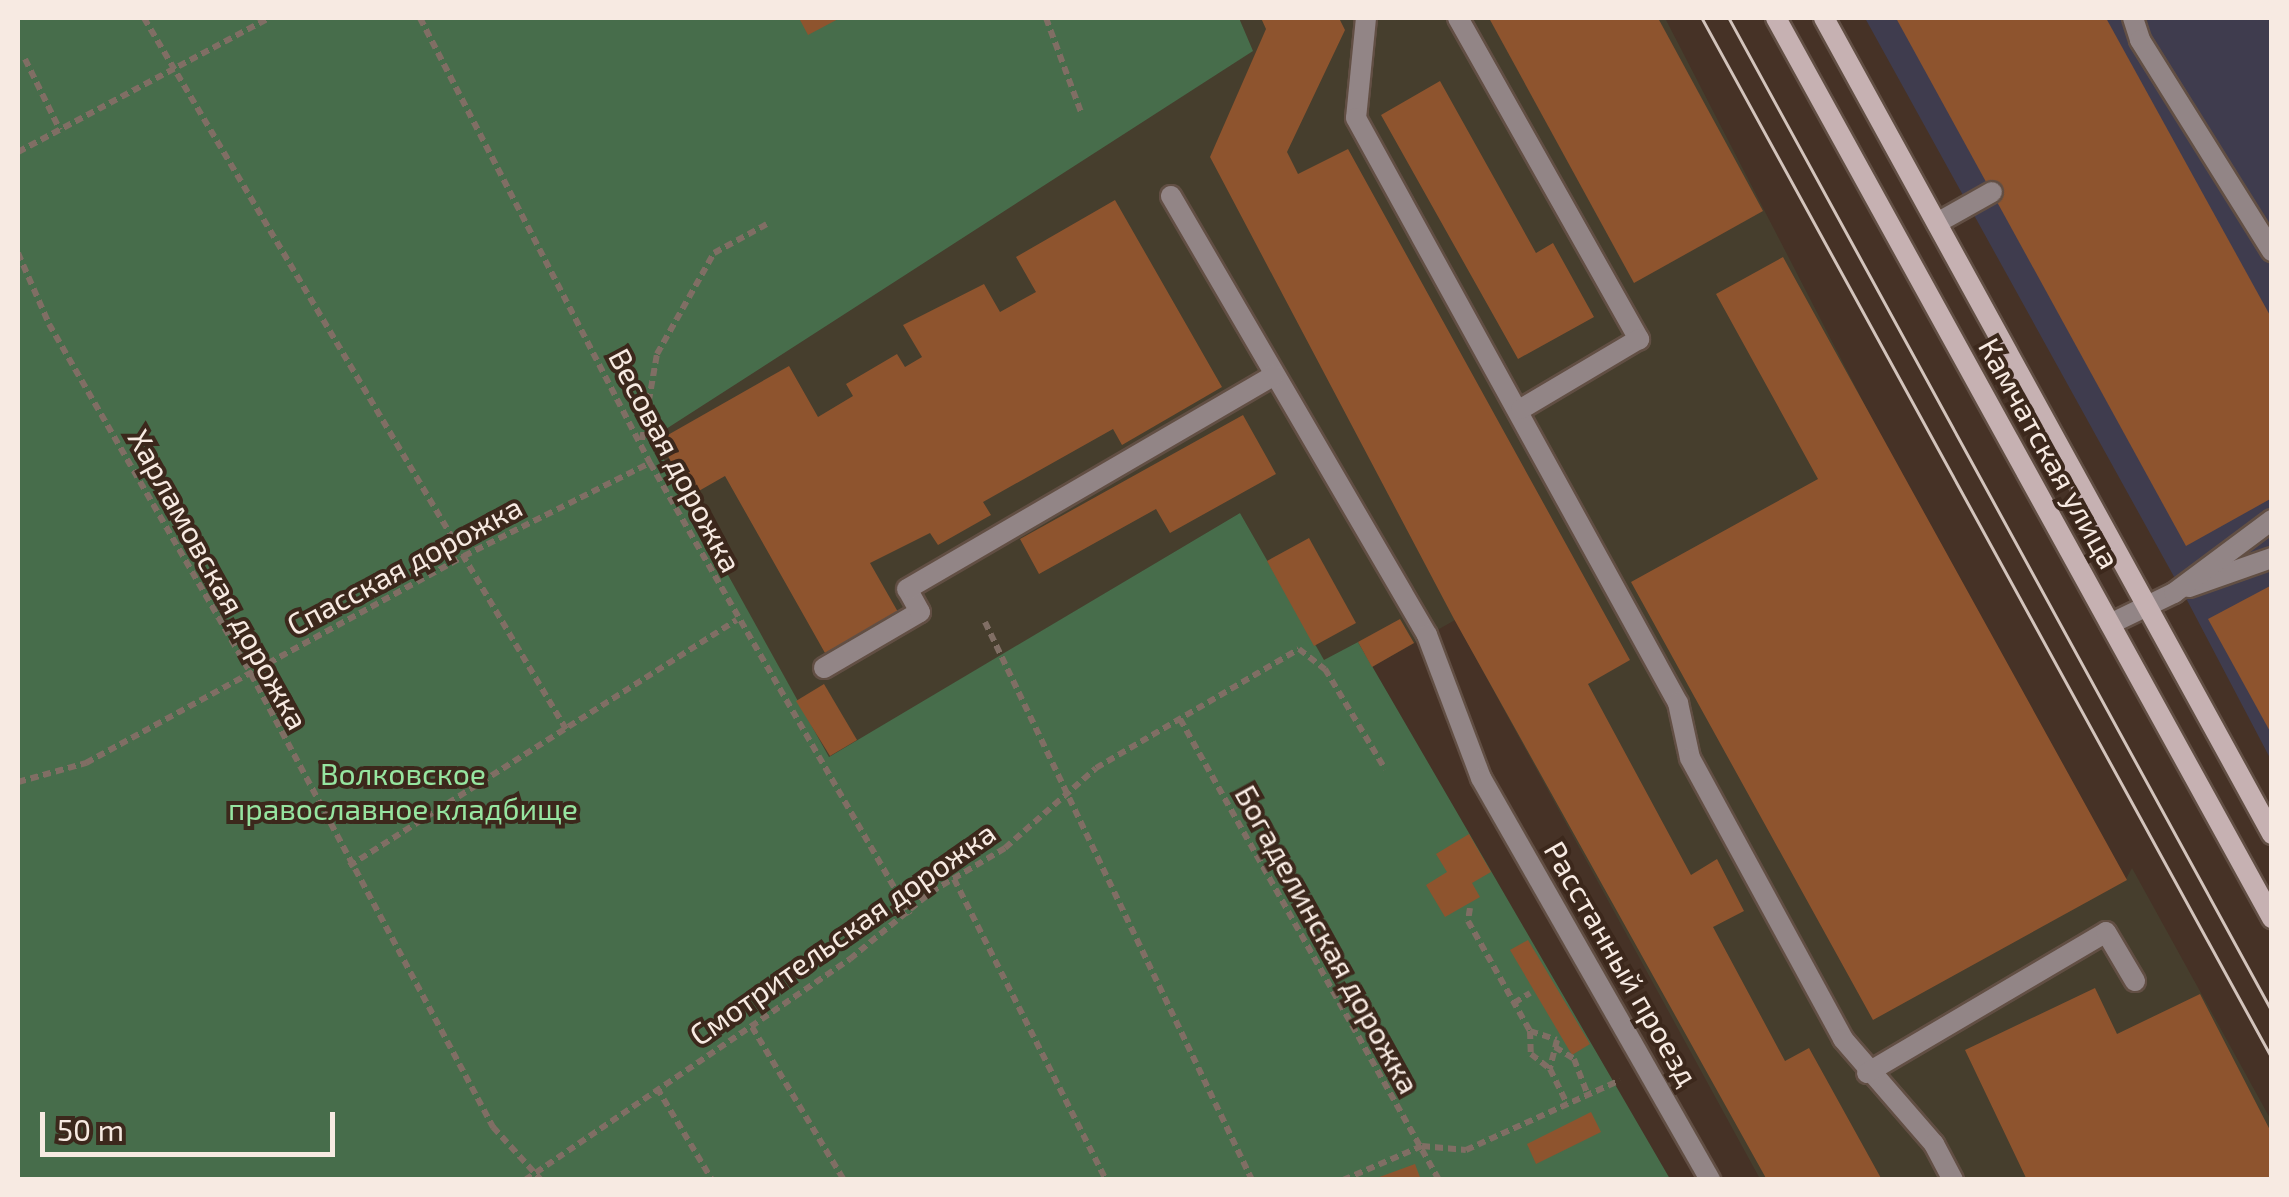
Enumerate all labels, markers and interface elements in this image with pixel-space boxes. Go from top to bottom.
street label: Камчатская улица [1972,331,2128,575]
street label: Весовая дорожка [602,342,750,578]
street label: Харламовская дорожка [121,423,317,735]
street label: Спасская дорожка [280,488,528,642]
park label: Волковское православное кладбище [228,755,578,826]
street label: Богаделинская дорожка [1228,779,1428,1099]
street label: Смотрительская дорожка [682,814,1002,1052]
street label: Расстанный проезд [1537,834,1707,1092]
scale bar [45,1092,340,1154]
text: 50 m [57,1111,124,1147]

